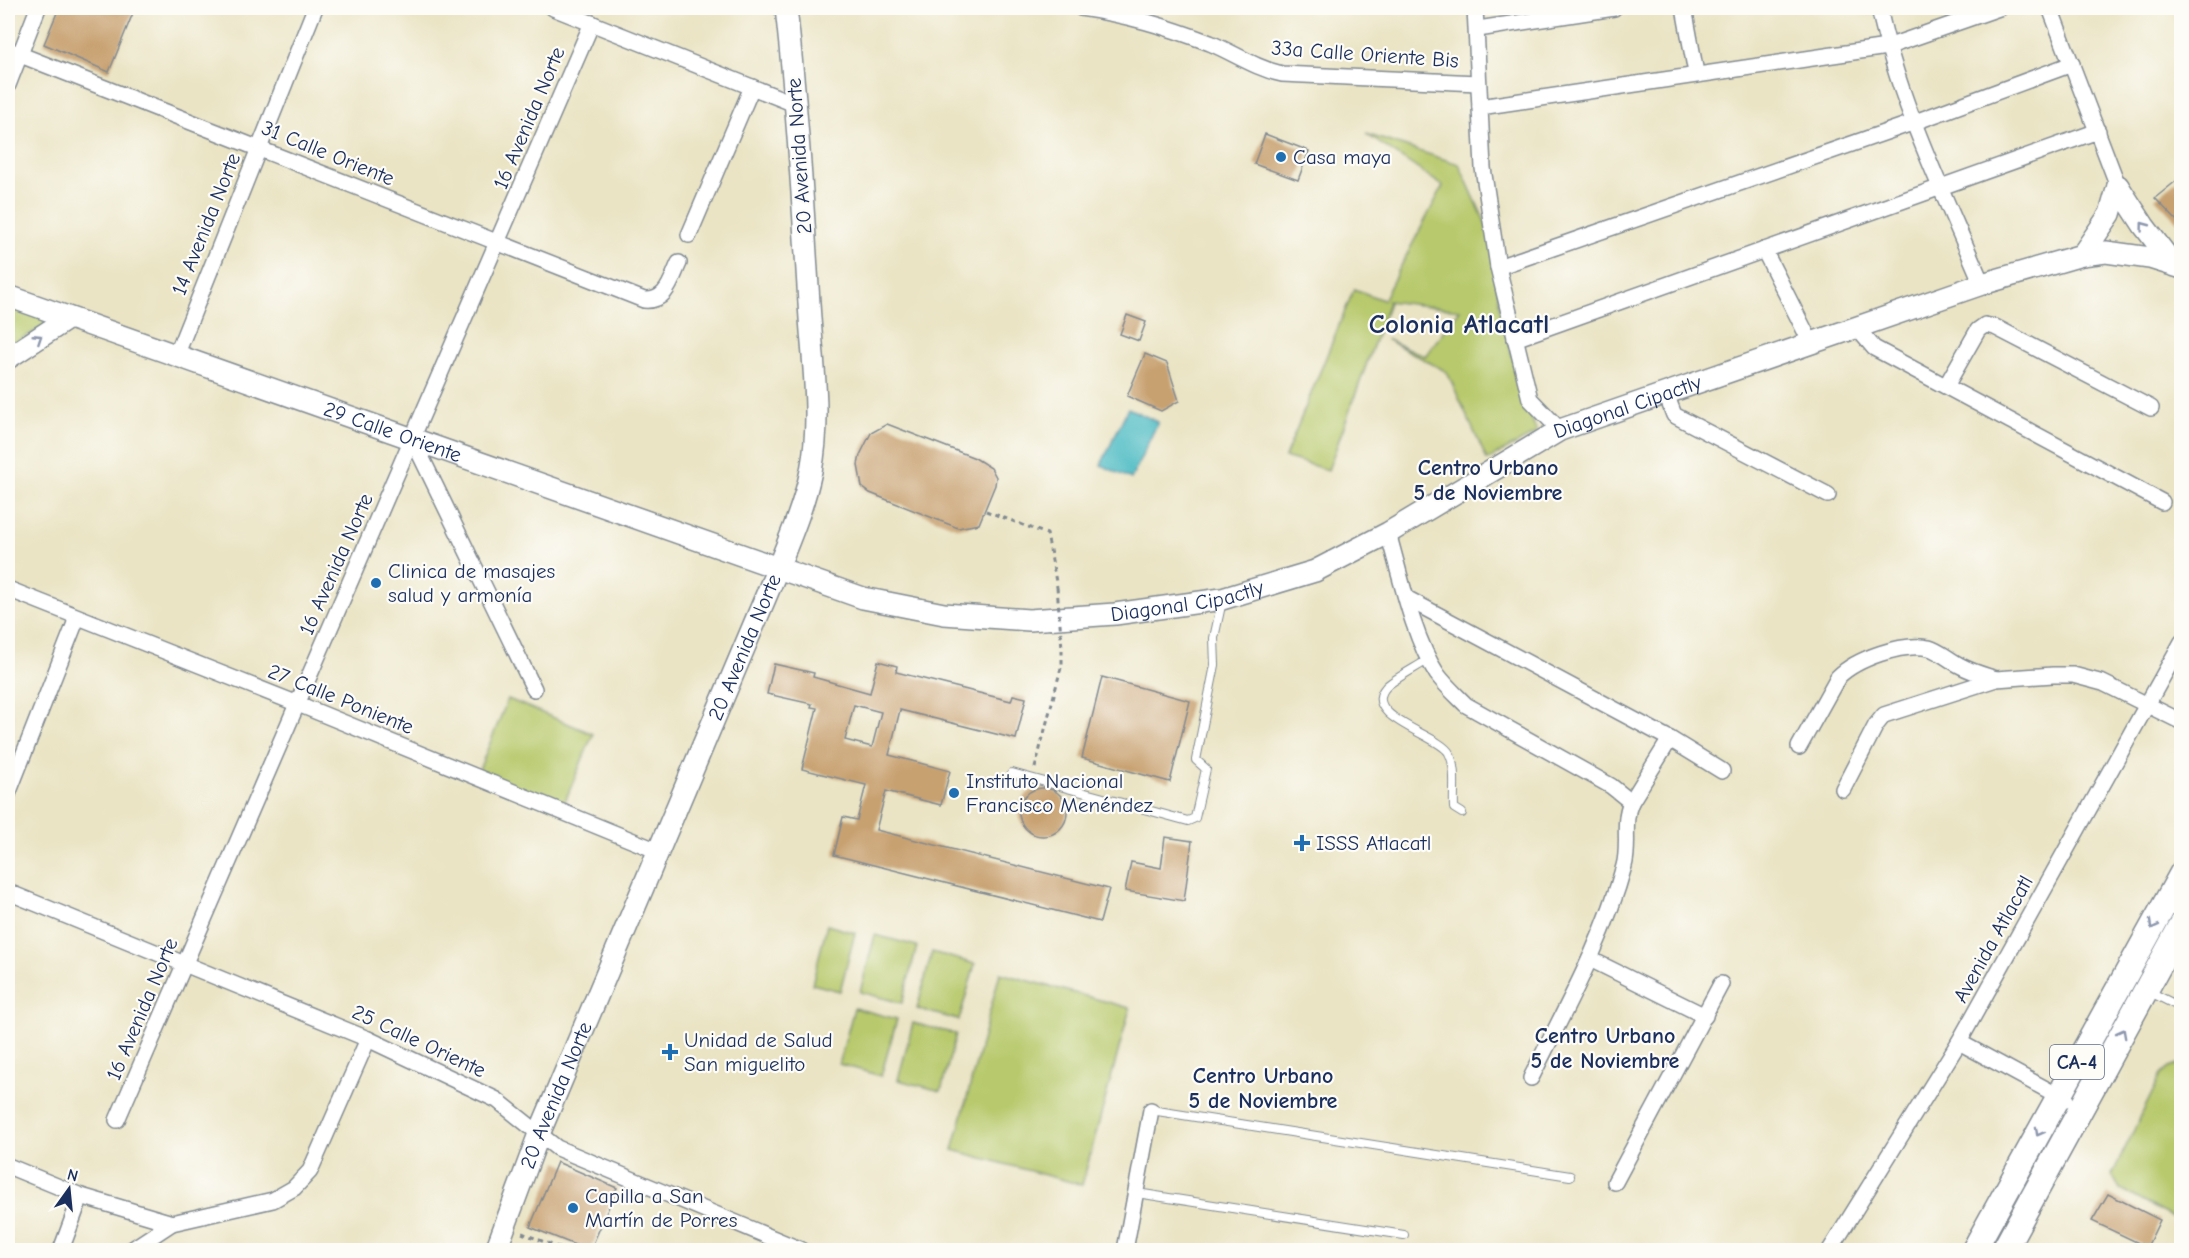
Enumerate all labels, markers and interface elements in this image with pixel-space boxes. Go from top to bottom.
street label: 33a Calle Oriente Bis [1271,35,1459,73]
street label: 16 Avenida Norte [488,43,570,193]
street label: 20 Avenida Norte [782,77,816,235]
street label: 31 Calle Oriente [258,115,398,191]
place label: Casa maya [1293,145,1391,169]
street label: 14 Avenida Norte [167,149,245,299]
marker: Casa maya [1274,150,1288,164]
one-way arrow [2141,222,2152,233]
district label: Colonia Atlacatl [1369,309,1549,340]
one-way arrow [32,334,43,345]
street label: Diagonal Cipactly [1550,370,1705,443]
street label: 29 Calle Oriente [321,397,465,467]
district label: Centro Urbano 5 de Noviembre [1414,455,1563,506]
street label: 16 Avenida Norte [294,490,378,638]
place label: Clinica de masajes salud y armonía [388,559,555,607]
street label: 20 Avenida Norte [703,571,786,724]
street label: Diagonal Cipactly [1109,575,1267,626]
marker: Clinica de masajes salud y armonía [369,576,383,590]
street label: 27 Calle Poniente [265,659,417,739]
place label: Instituto Nacional Francisco Menéndez [966,769,1153,817]
marker: Instituto Nacional Francisco Menéndez [947,786,961,800]
place label: ISSS Atlacatl [1316,831,1431,855]
marker: ISSS Atlacatl [1293,834,1311,852]
street label: Avenida Atlacatl [1948,871,2038,1007]
one-way arrow [2149,918,2160,929]
street label: 16 Avenida Norte [101,934,183,1084]
street label: 25 Calle Oriente [348,1000,490,1082]
street label: 20 Avenida Norte [515,1018,597,1172]
district label: Centro Urbano 5 de Noviembre [1531,1023,1680,1074]
place label: Unidad de Salud San miguelito [684,1028,833,1076]
one-way arrow [2115,1029,2126,1039]
marker: Unidad de Salud San miguelito [661,1043,679,1061]
road number: CA-4 [2050,1045,2104,1079]
district label: Centro Urbano 5 de Noviembre [1189,1063,1338,1114]
one-way arrow [2035,1126,2046,1136]
north arrow [39,1159,99,1219]
text: N [65,1165,80,1186]
place label: Capilla a San Martín de Porres [585,1184,737,1232]
marker: Capilla a San Martín de Porres [566,1201,580,1215]

